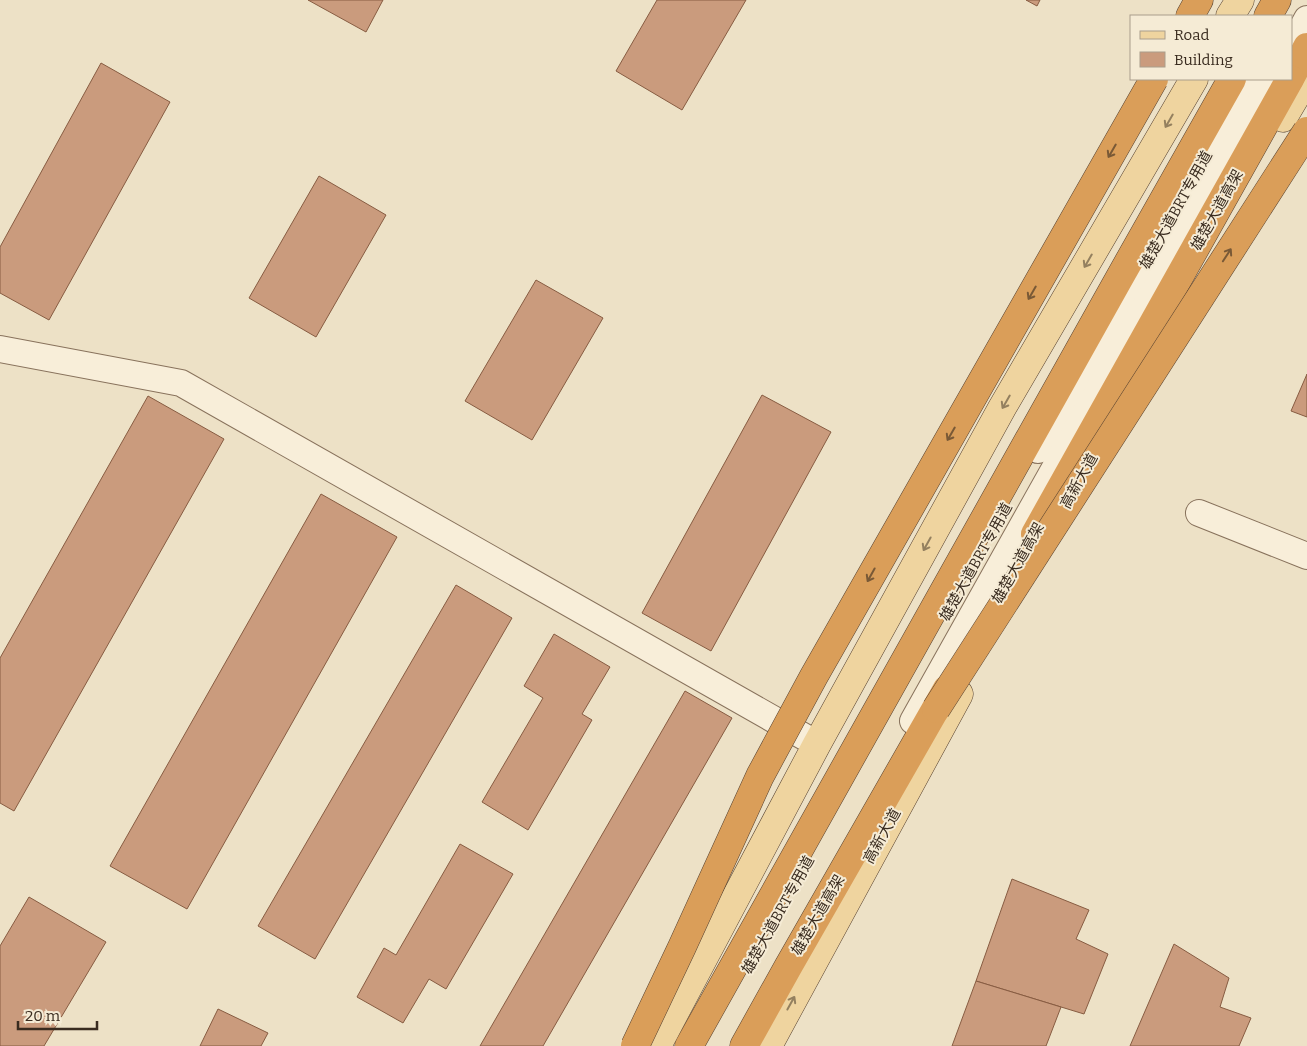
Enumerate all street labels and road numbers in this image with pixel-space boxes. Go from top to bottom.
street label: 雄楚大道BRT专用道 [1136,148,1216,272]
street label: 雄楚大道高架 [1187,166,1247,254]
street label: 高新大道 [1057,450,1101,512]
street label: 雄楚大道BRT专用道 [936,500,1016,624]
street label: 雄楚大道高架 [988,519,1048,607]
street label: 高新大道 [860,805,904,867]
street label: 雄楚大道BRT专用道 [738,853,818,977]
street label: 雄楚大道高架 [788,872,848,958]

